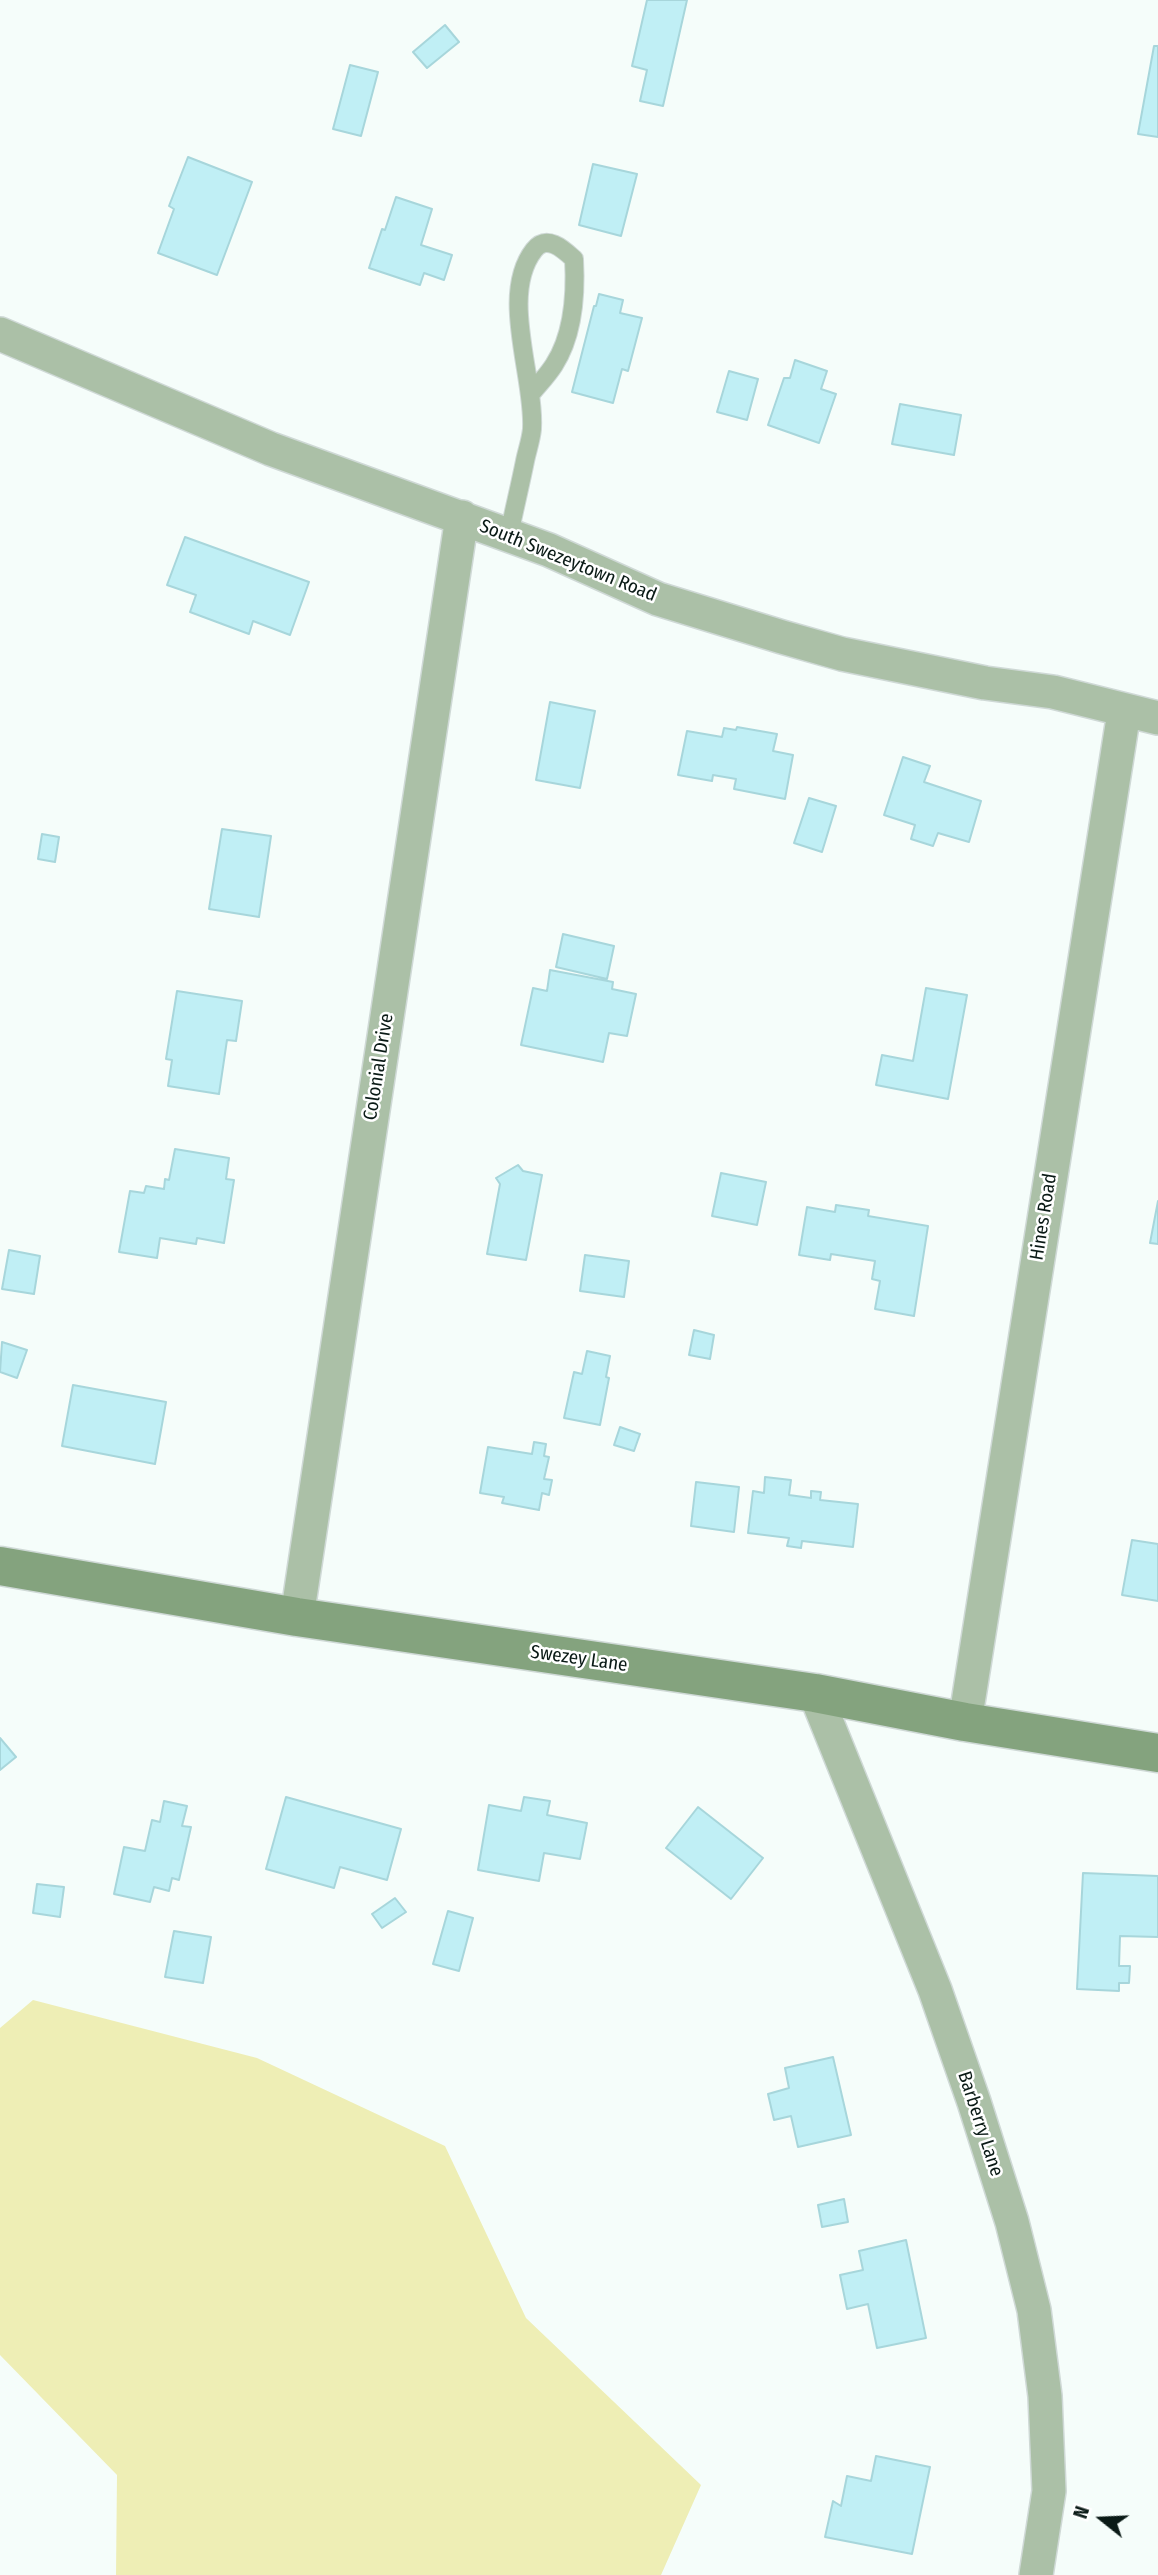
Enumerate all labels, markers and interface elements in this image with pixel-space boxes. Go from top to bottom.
street label: South Swezeytown Road [476,515,660,607]
street label: Colonial Drive [359,1012,399,1122]
street label: Hines Road [1026,1172,1062,1262]
street label: Swezey Lane [529,1641,629,1677]
street label: Barberry Lane [952,2069,1008,2179]
north arrow [1067,2484,1137,2554]
text: N [1069,2503,1094,2521]

